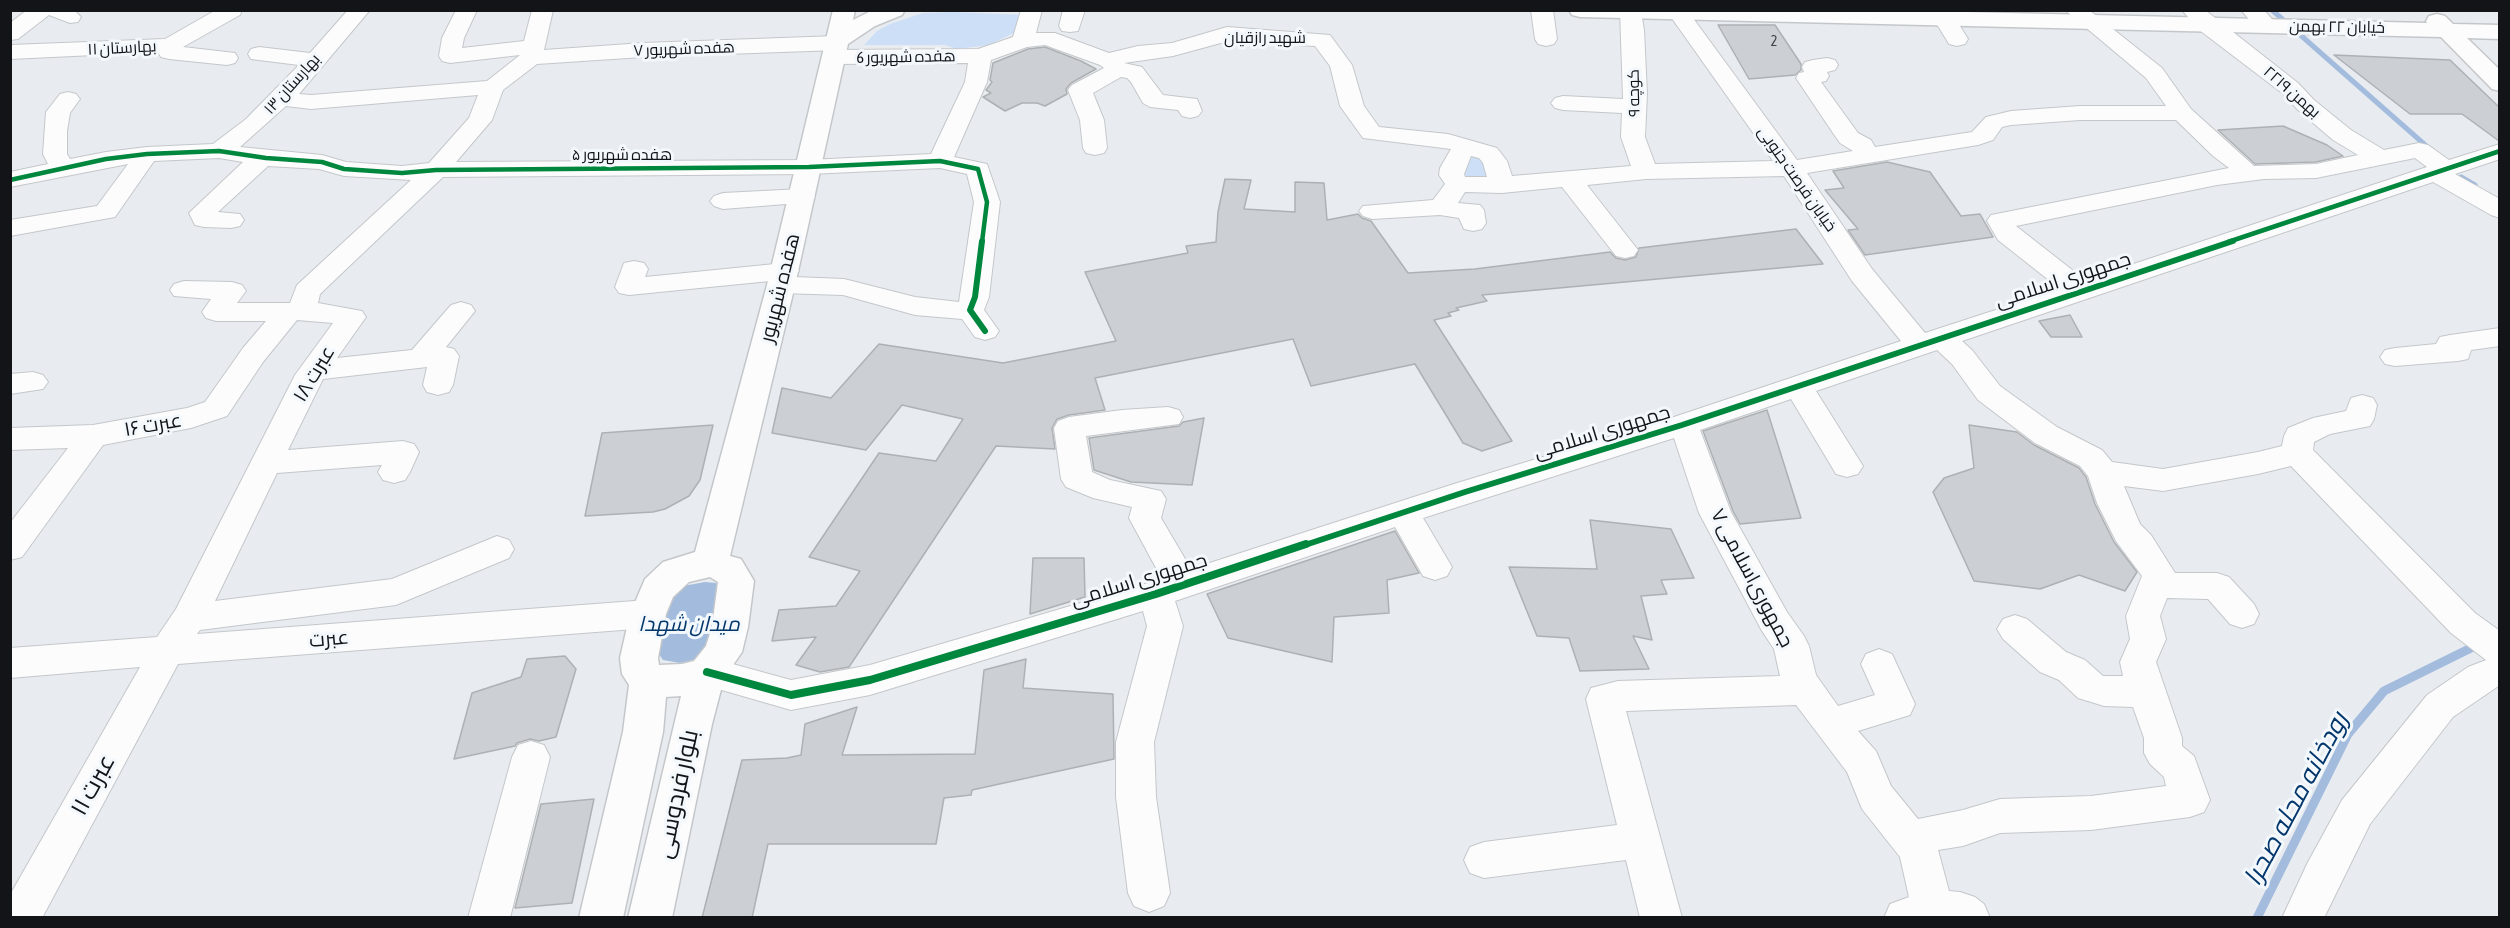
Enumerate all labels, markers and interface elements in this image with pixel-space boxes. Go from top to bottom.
street label: خیابان ۲۲ بهمن [2289,17,2385,37]
street label: شهید رازقیان [1224,28,1306,48]
house number: 2 [1771,34,1777,50]
street label: بهارستان ۱۱ [87,37,157,59]
street label: هفده شهریور ۷ [633,38,735,60]
street label: هفده شهریور 6 [856,47,956,67]
street label: بهارستان ۱۳ [260,50,324,118]
street label: ۲۲بهمن ۱۹ [2260,62,2324,122]
street label: کوچه ۹ [1624,69,1644,117]
street label: خیابان فرصت جنوبی [1753,123,1841,235]
street label: هفده شهریور ۵ [572,145,672,165]
street label: هفده شهریور [755,231,805,345]
street label: جمهوری اسلامی [1992,247,2134,313]
street label: عبرت ۱۸ [288,342,340,406]
street label: جمهوری اسلامی [1531,400,1673,464]
street label: عبرت ۱۶ [122,408,184,442]
street label: جمهوری‌اسلامی ۷ [1705,505,1799,651]
street label: جمهوری اسلامی [1068,548,1210,612]
water label: میدان شهدا [638,611,740,637]
street label: عبرت [308,625,350,653]
water label: رودخانه محله صحرا [2237,707,2355,891]
street label: بلوار فردوسی [649,727,705,861]
street label: عبرت ۱۱ [65,749,121,821]

